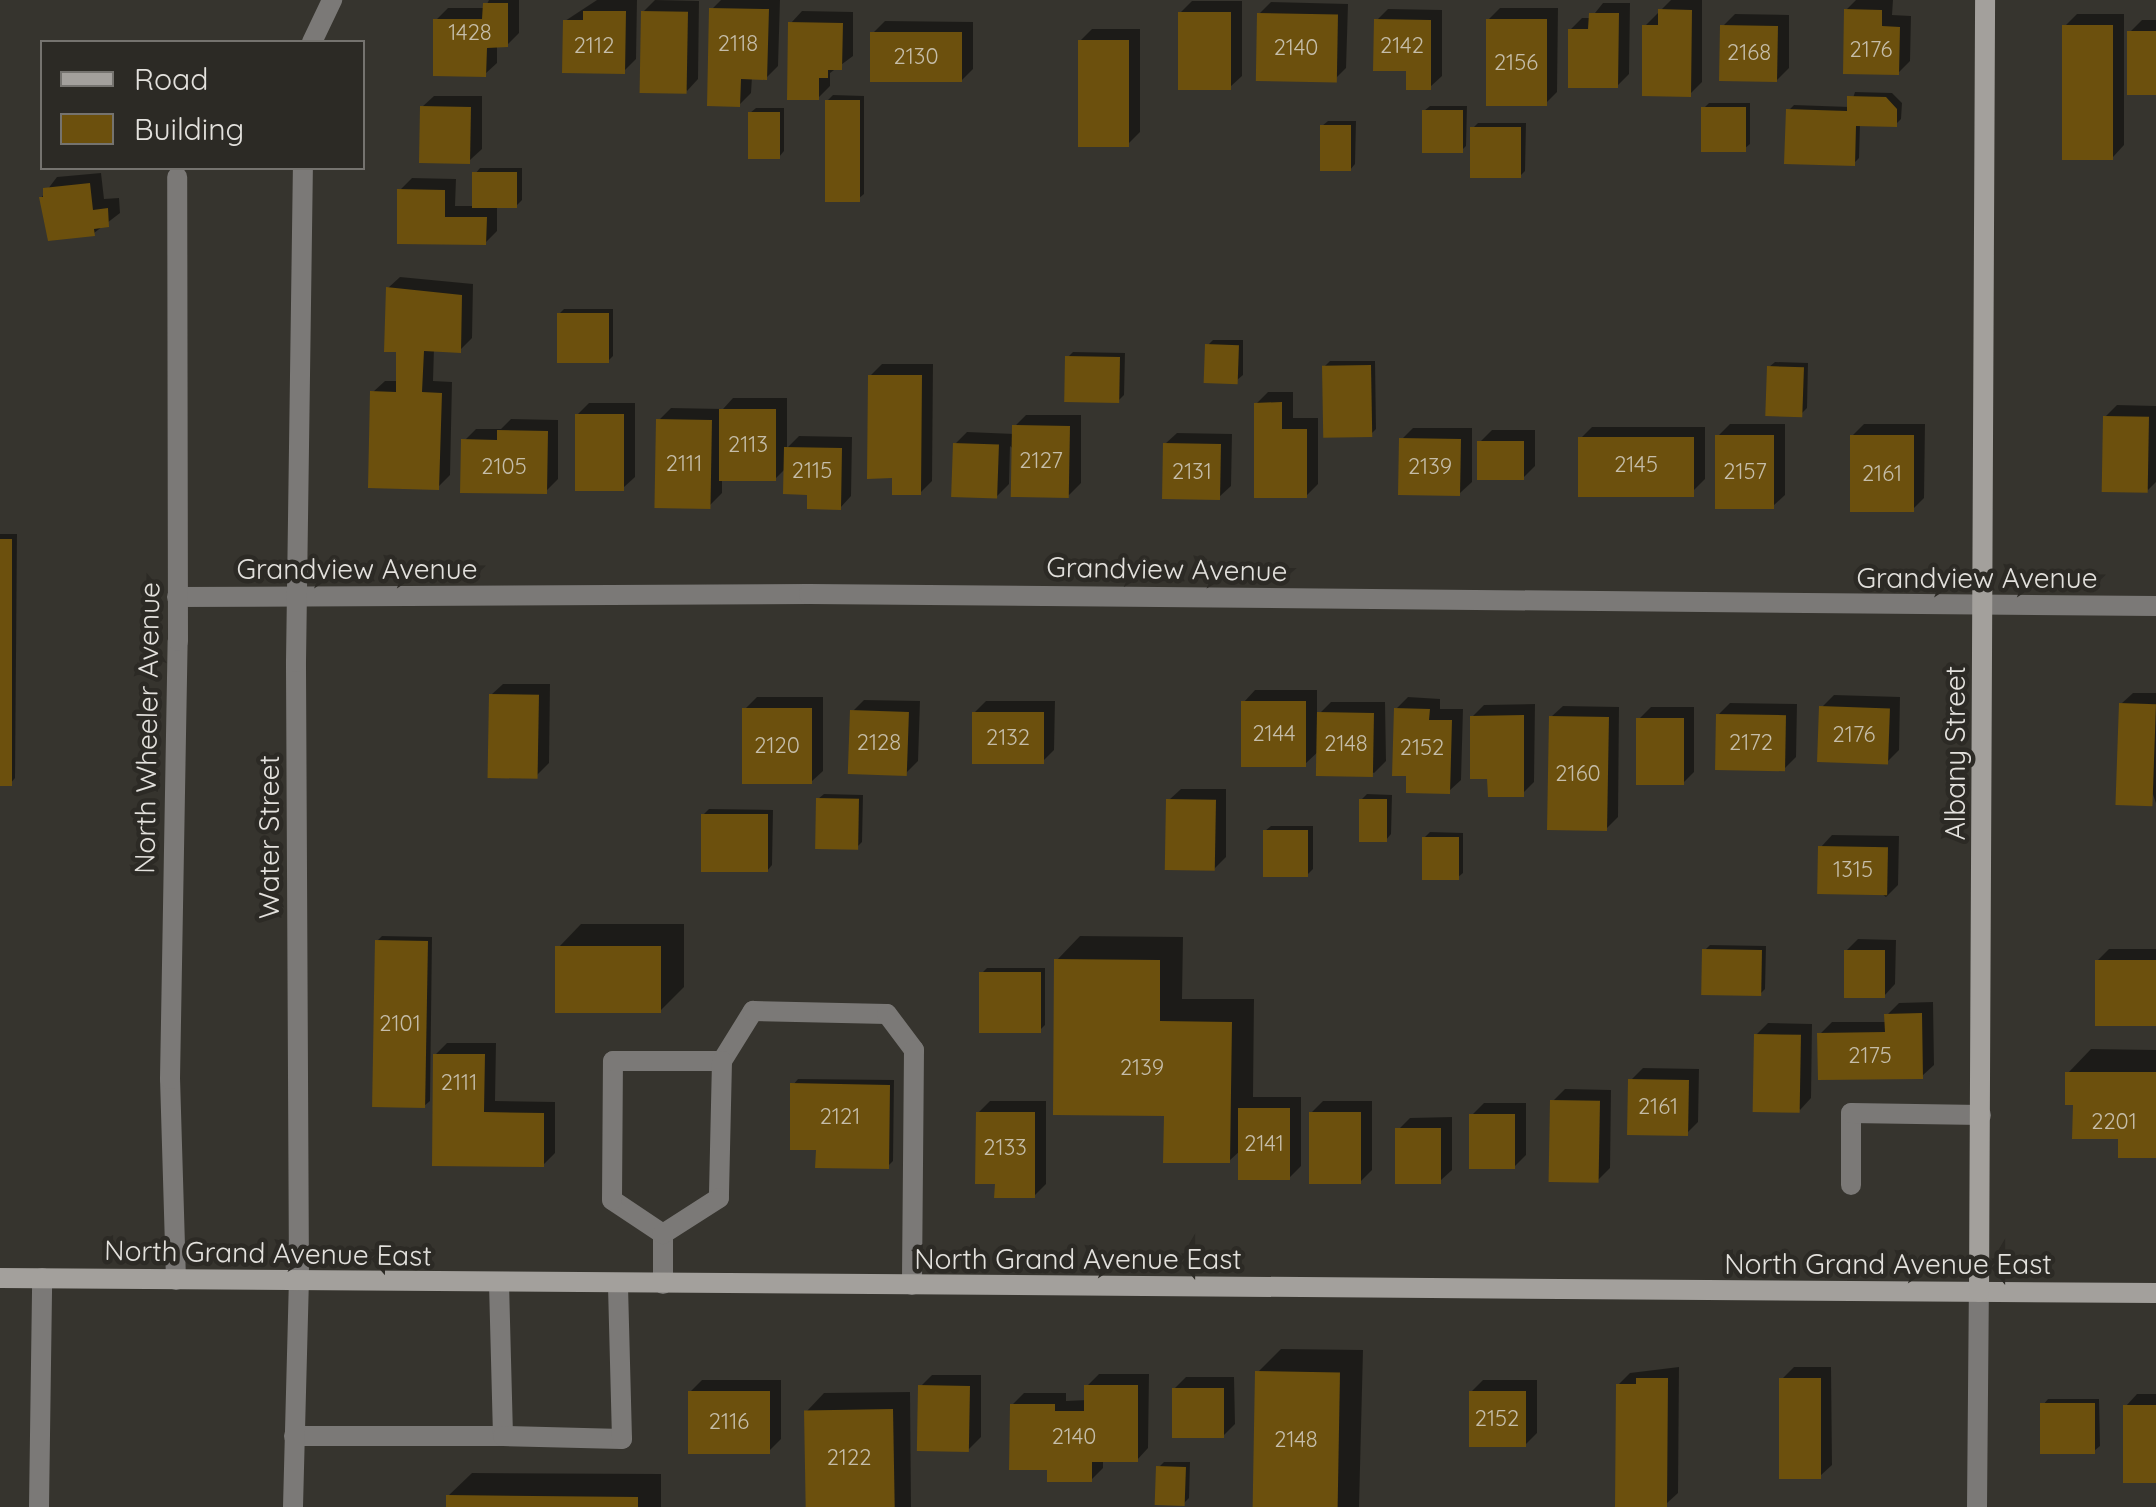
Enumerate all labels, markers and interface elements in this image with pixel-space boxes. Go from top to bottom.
house number: 1428 [448,20,492,46]
house number: 2118 [718,31,758,57]
house number: 2112 [574,33,614,59]
house number: 2142 [1380,33,1424,59]
house number: 2140 [1274,35,1318,61]
house number: 2176 [1850,37,1892,63]
legend [40,40,365,170]
house number: 2168 [1727,40,1771,66]
house number: 2130 [894,44,938,70]
house number: 2156 [1494,50,1538,76]
text: Road [134,60,208,98]
text: Building [134,110,244,148]
house number: 2113 [728,432,768,458]
house number: 2127 [1019,448,1063,474]
house number: 2111 [666,451,702,477]
house number: 2145 [1614,452,1658,478]
house number: 2105 [481,454,527,480]
house number: 2139 [1408,454,1452,480]
house number: 2115 [792,458,832,484]
house number: 2131 [1172,459,1212,485]
house number: 2157 [1723,459,1767,485]
house number: 2161 [1862,461,1902,487]
street label: Grandview Avenue [1046,550,1288,588]
street label: Grandview Avenue [236,552,478,586]
street label: Grandview Avenue [1856,561,2098,595]
street label: North Wheeler Avenue [128,582,166,874]
street label: Albany Street [1938,666,1972,840]
house number: 2144 [1252,721,1296,747]
house number: 2176 [1833,722,1875,748]
house number: 2132 [986,725,1030,751]
house number: 2128 [857,730,901,756]
house number: 2172 [1729,730,1773,756]
house number: 2148 [1324,731,1368,757]
house number: 2120 [754,733,800,759]
house number: 2152 [1400,735,1444,761]
street label: Water Street [252,755,286,919]
house number: 2160 [1555,761,1601,787]
house number: 1315 [1833,857,1873,883]
house number: 2101 [379,1011,421,1037]
house number: 2175 [1848,1043,1892,1069]
house number: 2139 [1120,1055,1164,1081]
house number: 2111 [441,1070,477,1096]
house number: 2161 [1638,1094,1678,1120]
house number: 2121 [820,1104,860,1130]
house number: 2201 [2091,1109,2137,1135]
house number: 2141 [1244,1131,1284,1157]
house number: 2133 [983,1135,1027,1161]
street label: North Grand Avenue East [104,1233,432,1273]
street label: North Grand Avenue East [914,1242,1242,1276]
street label: North Grand Avenue East [1724,1247,2052,1281]
house number: 2152 [1475,1406,1519,1432]
house number: 2116 [709,1409,749,1435]
house number: 2140 [1052,1424,1096,1450]
house number: 2148 [1274,1427,1318,1453]
house number: 2122 [827,1445,871,1471]

